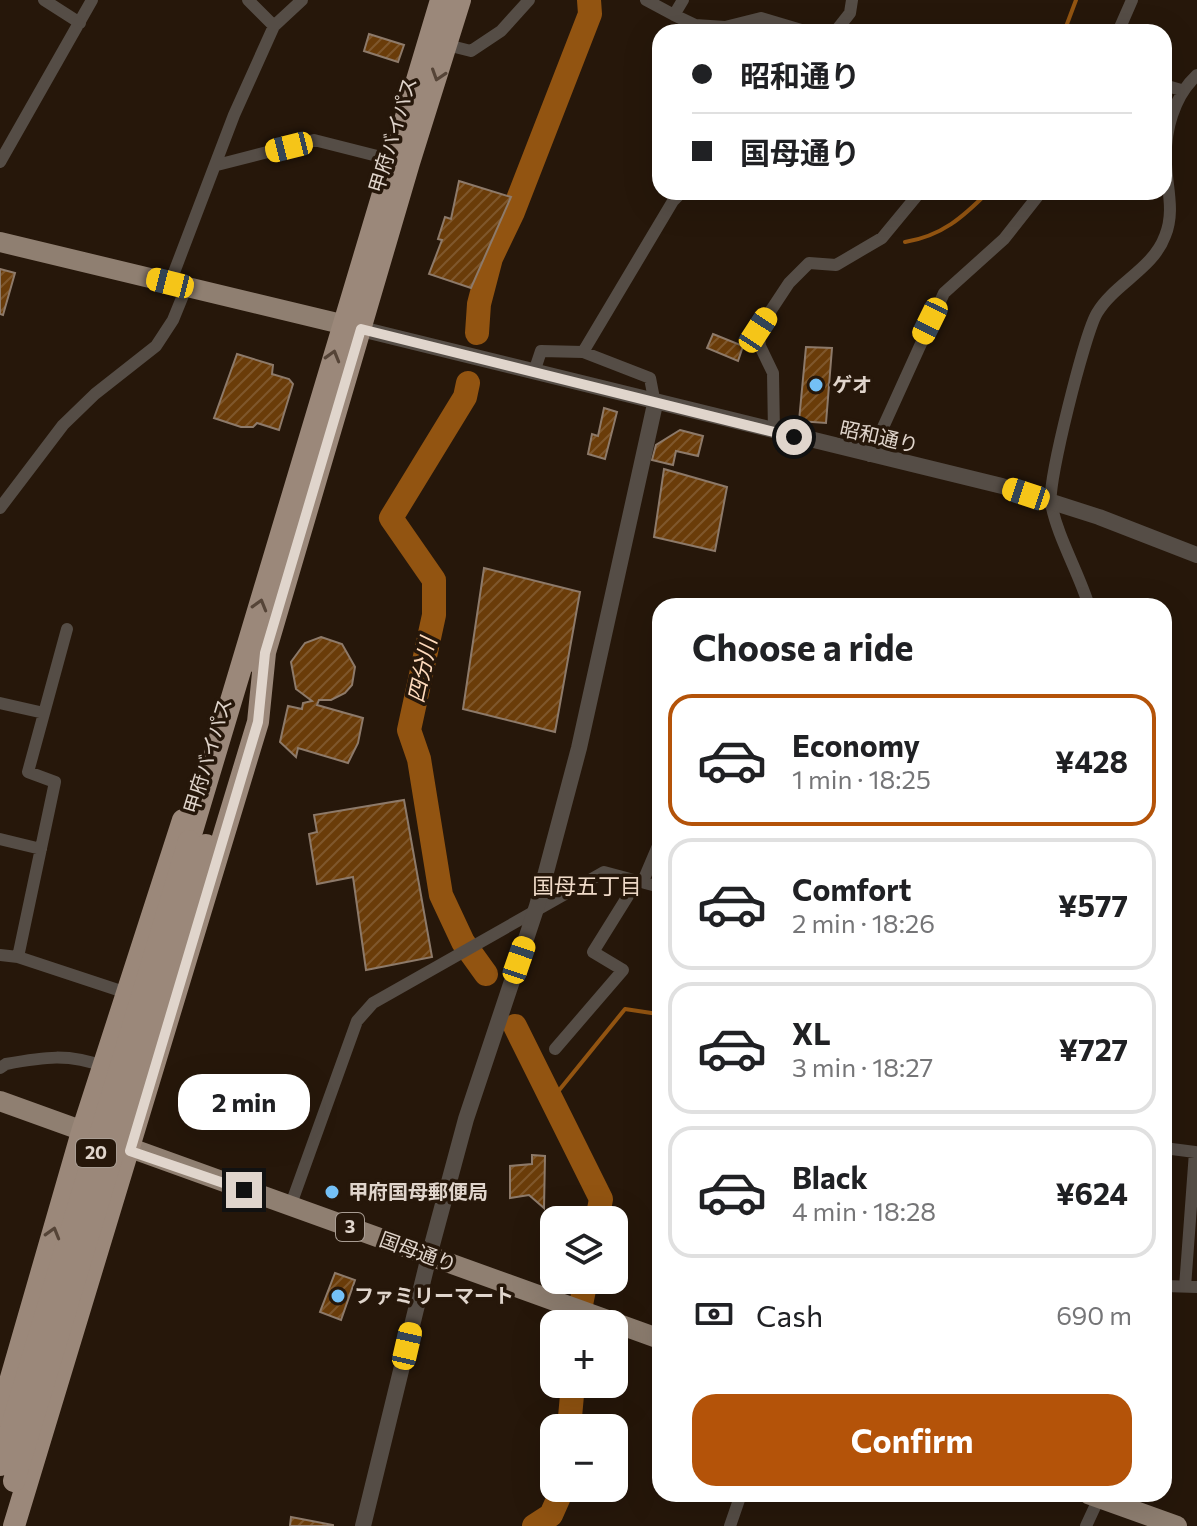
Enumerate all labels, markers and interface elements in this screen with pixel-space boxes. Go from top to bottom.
text: 昭和通り [740,56,860,93]
one-way arrow [431,67,447,81]
street label: 甲府バイパス [363,74,421,195]
car [263,130,315,164]
text: 国母通り [740,133,860,170]
car [144,266,196,300]
car [909,294,951,348]
car [735,303,781,357]
one-way arrow [324,349,340,363]
place label: ゲオ [832,372,872,396]
marker: ゲオ [807,376,825,394]
street label: 昭和通り [838,415,921,457]
route start [776,419,812,455]
car [999,475,1053,513]
one-way arrow [251,599,267,613]
text: Choose a ride [692,624,913,668]
water label: 四分川 [401,633,442,705]
street label: 甲府バイパス [178,695,236,816]
icon: car [696,724,768,796]
text: Economy [792,726,920,763]
text: ¥428 [1055,742,1128,779]
text: 1 min · 18:25 [792,763,931,794]
icon: car [696,868,768,940]
text: Comfort [792,870,911,907]
district label: 国母五丁目 [532,872,642,899]
text: ¥577 [1058,886,1128,923]
text: 2 min · 18:26 [792,907,935,938]
car [500,933,538,987]
icon: car [696,1012,768,1084]
text: XL [792,1014,831,1051]
text: ¥727 [1059,1030,1128,1067]
text: 3 min · 18:27 [792,1051,933,1082]
callout: 2 min [178,1074,310,1130]
text: 2 min [212,1086,276,1117]
road number: 20 [76,1139,116,1167]
icon: car [696,1156,768,1228]
text: Black [792,1158,868,1195]
route end [226,1172,262,1208]
text: ¥624 [1055,1174,1128,1211]
place label: 甲府国母郵便局 [348,1179,488,1203]
marker: 甲府国母郵便局 [323,1183,341,1201]
text: 4 min · 18:28 [792,1195,936,1226]
map controls [540,1206,628,1502]
button: layers [540,1206,628,1294]
road number: 3 [336,1213,364,1241]
street label: 国母通り [377,1226,460,1276]
one-way arrow [44,1227,60,1241]
place label: ファミリーマート [354,1283,514,1307]
marker: ファミリーマート [329,1287,347,1305]
icon: cash [692,1292,736,1336]
text: Cash [756,1296,823,1333]
text: 690 m [1056,1299,1132,1330]
button: + [540,1310,628,1398]
car [390,1320,424,1372]
button: Confirm [692,1394,1132,1486]
button: − [540,1414,628,1502]

